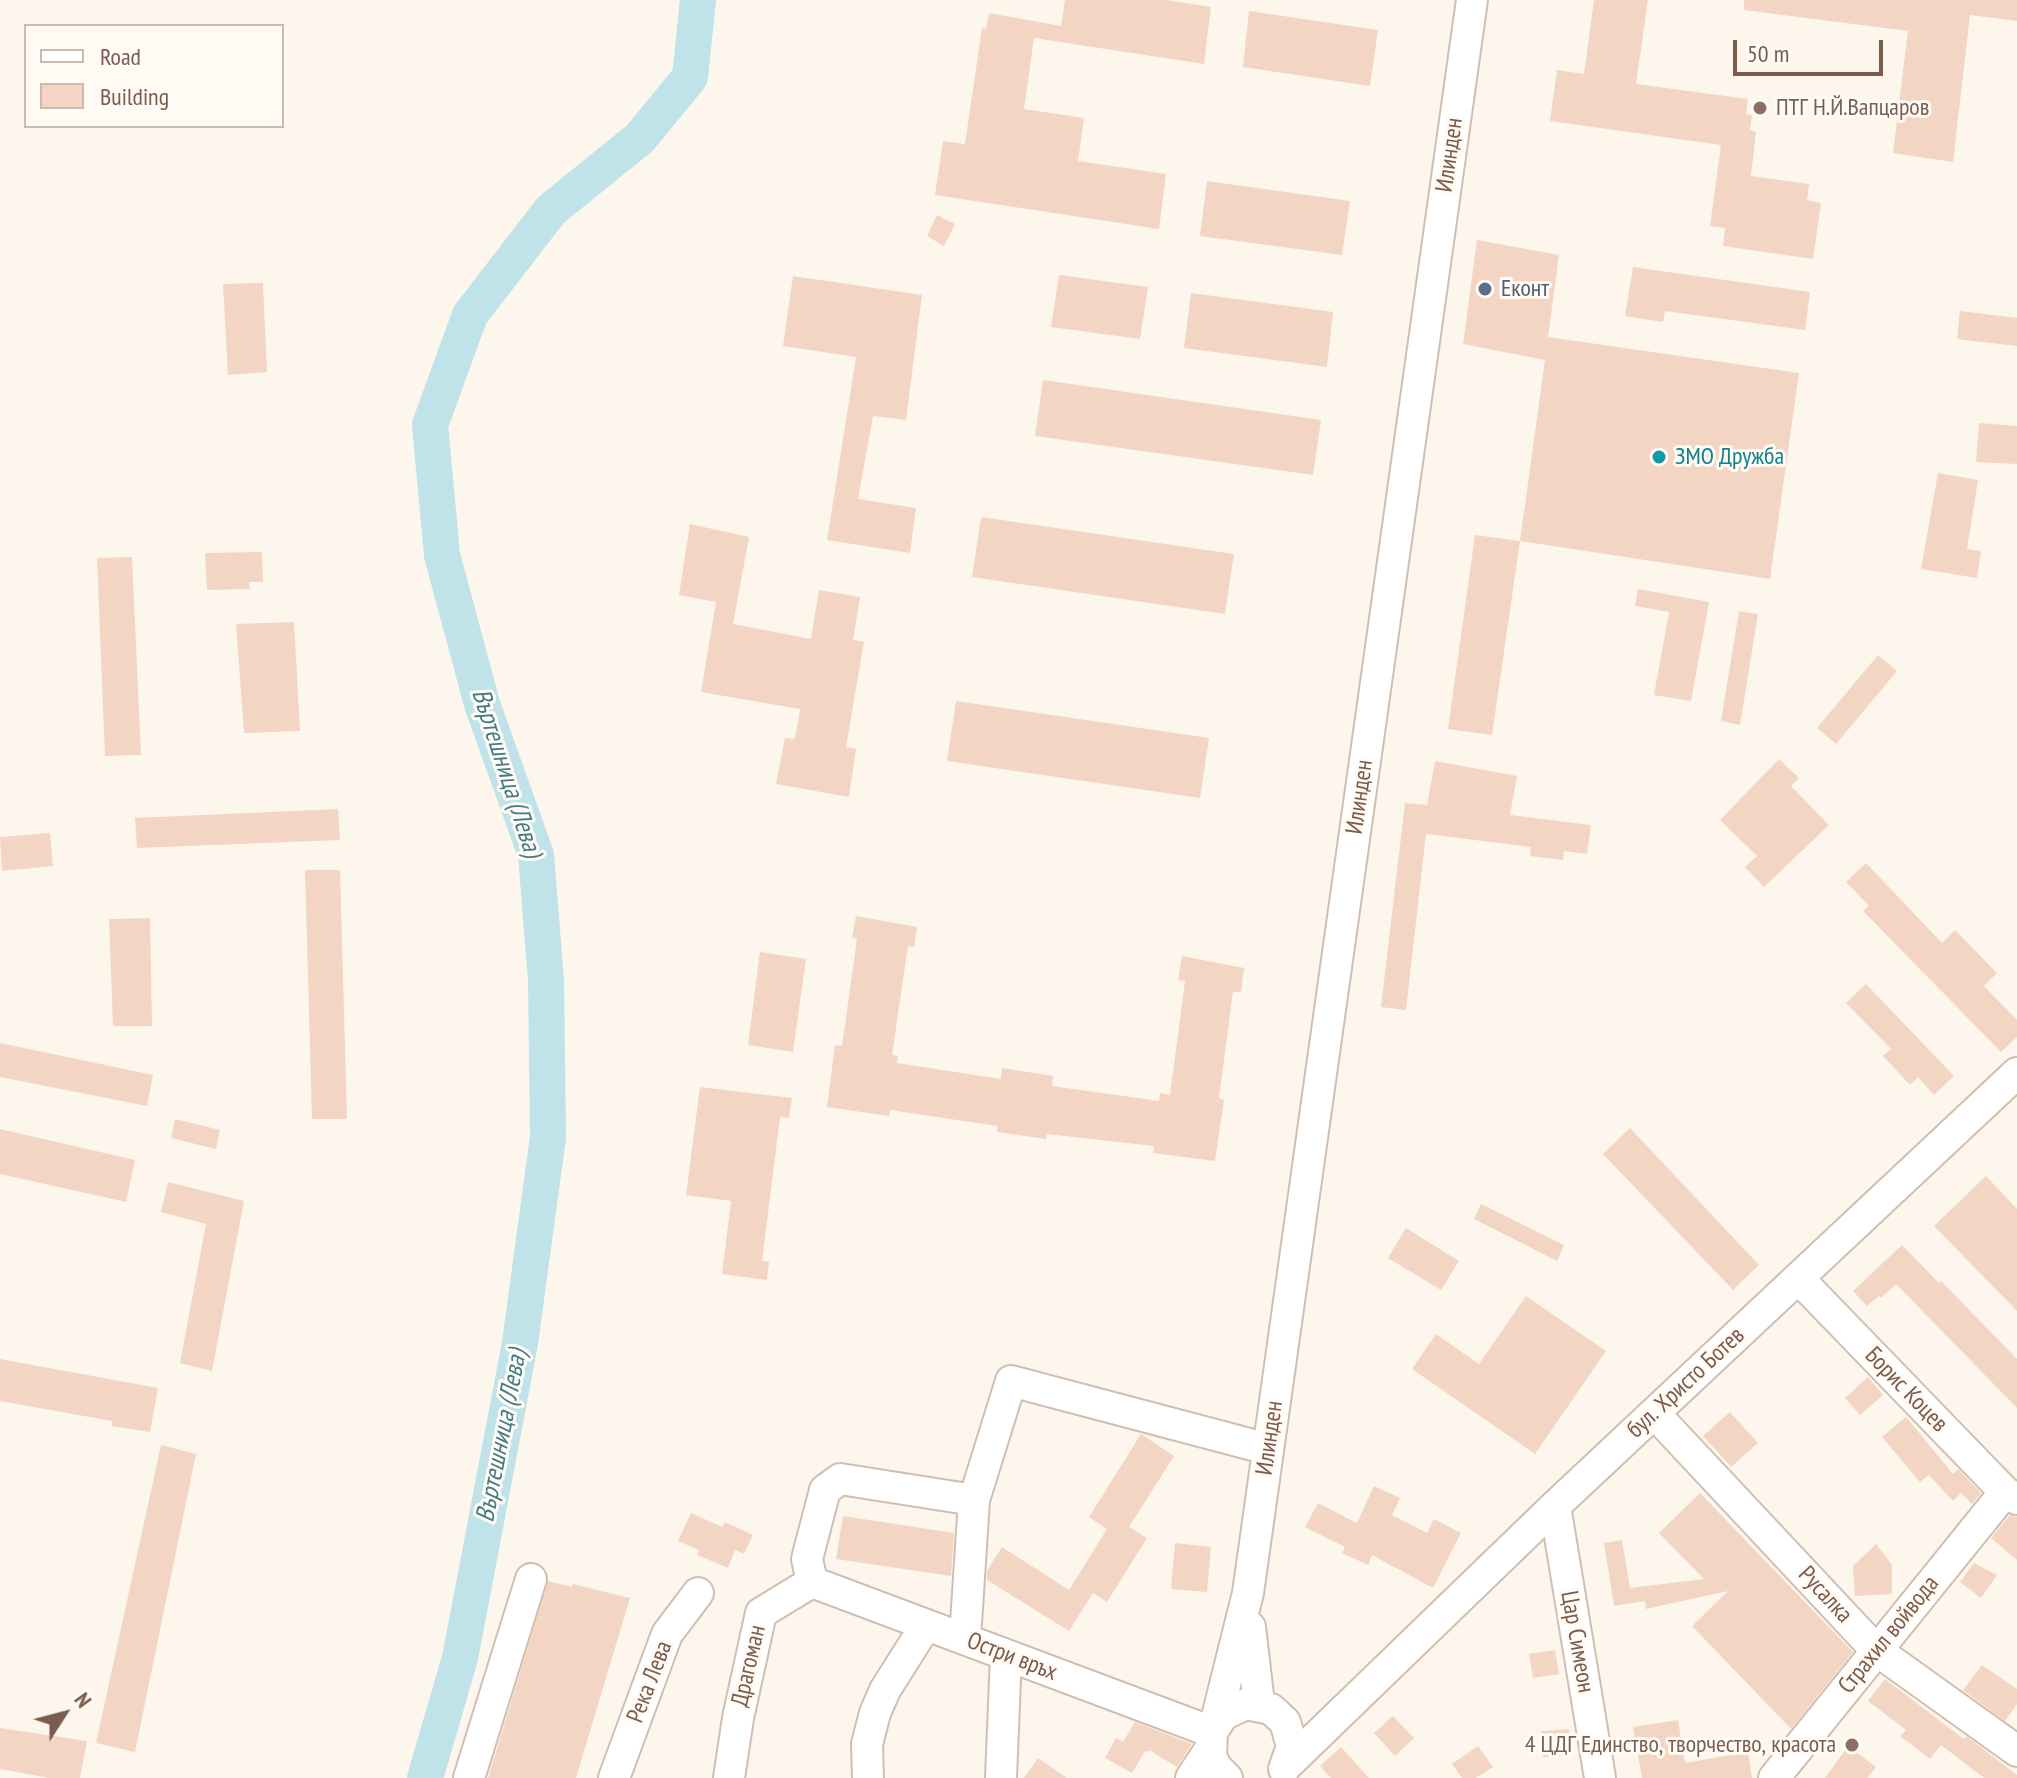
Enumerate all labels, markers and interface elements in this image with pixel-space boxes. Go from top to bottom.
legend [24,24,284,128]
scale bar [1737,24,1887,74]
text: 50 m [1747,38,1789,69]
text: Road [100,41,141,72]
text: Building [100,81,169,112]
place label: ПТГ Н.Й.Вапцаров [1776,94,1929,122]
marker: ПТГ Н.Й.Вапцаров [1751,99,1769,117]
street label: Илинден [1431,116,1469,194]
place label: Еконт [1501,275,1549,303]
marker: Еконт [1476,280,1494,298]
place label: ЗМО Дружба [1675,443,1784,471]
marker: ЗМО Дружба [1650,448,1668,466]
water label: Въртешница (Лева) [464,685,548,861]
street label: Илинден [1341,758,1379,836]
street label: бул. Христо Ботев [1621,1321,1751,1445]
street label: Борис Коцев [1859,1342,1953,1438]
water label: Въртешница (Лева) [470,1347,534,1525]
street label: Илинден [1251,1399,1289,1477]
street label: Русалка [1792,1561,1858,1629]
street label: Страхил войвода [1833,1570,1945,1700]
street label: Цар Симеон [1554,1589,1600,1695]
street label: Драгоман [726,1622,772,1710]
street label: Остри връх [963,1627,1061,1687]
street label: Река Лева [621,1637,679,1727]
north arrow [24,1674,104,1754]
text: N [69,1687,98,1713]
place label: 4 ЦДГ Единство, творчество, красота [1525,1731,1836,1759]
marker: 4 ЦДГ Единство, творчество, красота [1843,1736,1861,1754]

